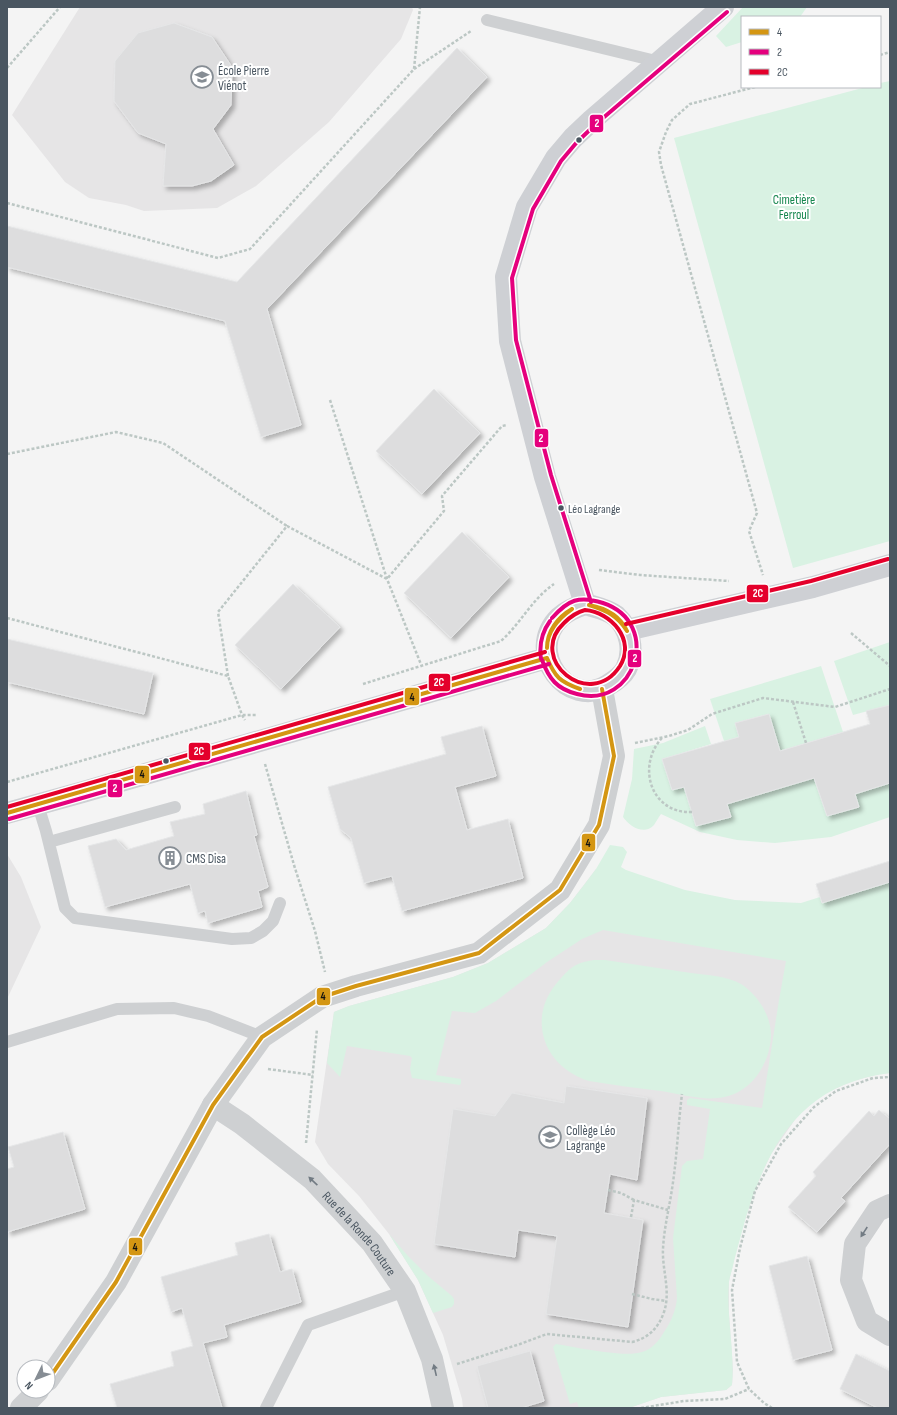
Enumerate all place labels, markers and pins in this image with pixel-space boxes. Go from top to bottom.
place label: École Pierre Viénot [218,63,269,94]
school or university icon: École Pierre Viénot [189,64,215,90]
unlabelled marker [574,135,584,145]
place label: Léo Lagrange [568,502,621,517]
marker: Léo Lagrange [556,503,566,513]
unlabelled marker [161,756,171,766]
building icon: CMS Disa [157,845,183,871]
place label: CMS Disa [186,851,226,867]
place label: Collège Léo Lagrange [566,1123,615,1154]
school or university icon: Collège Léo Lagrange [537,1124,563,1150]

